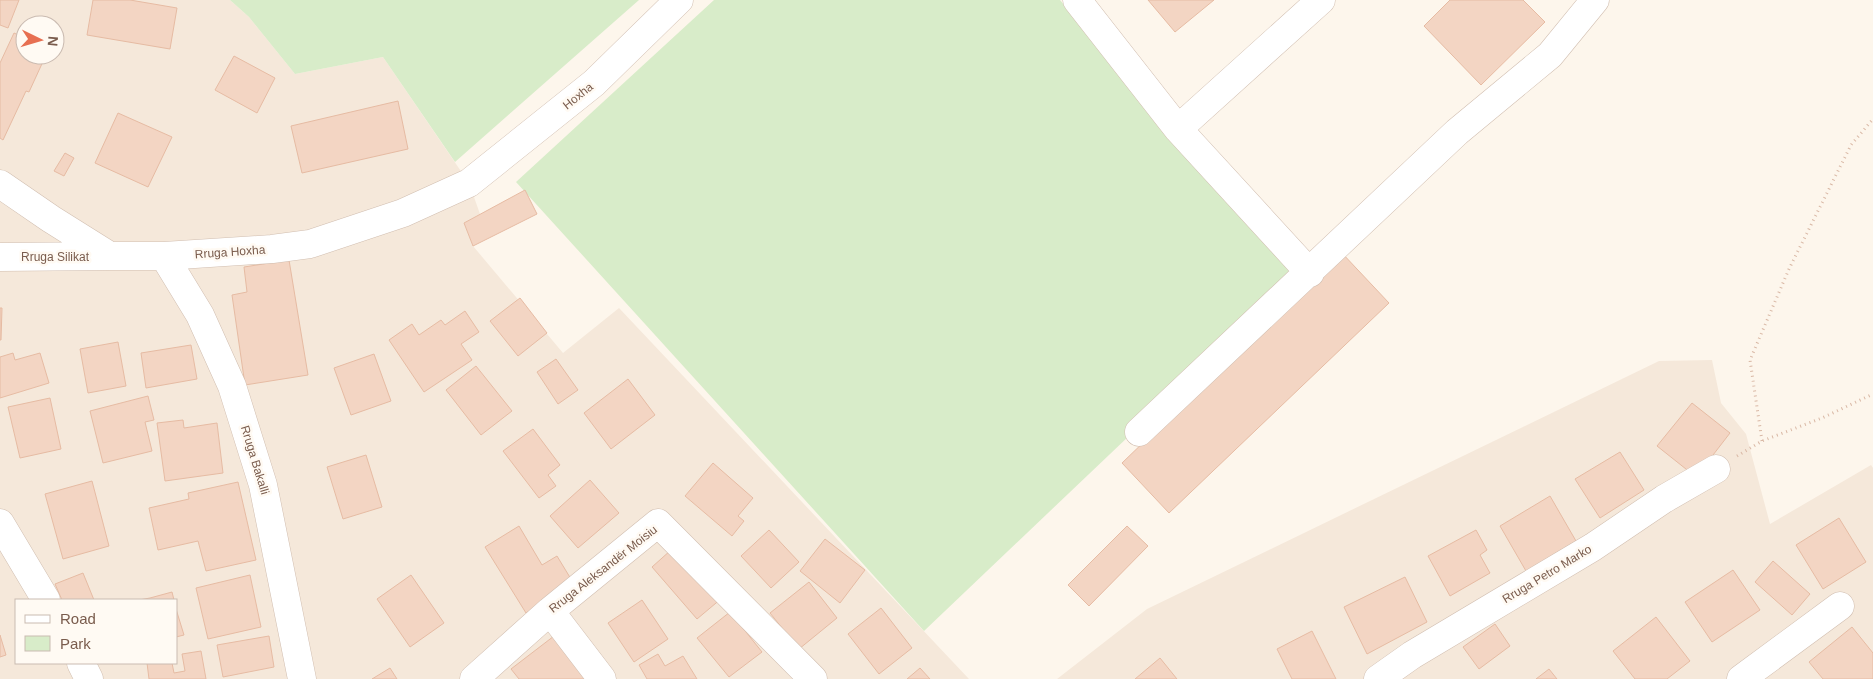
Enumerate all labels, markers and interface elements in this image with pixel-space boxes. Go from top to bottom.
north arrow [15,15,65,65]
text: N [45,35,61,47]
street label: Hoxha [560,79,596,112]
street label: Rruga Hoxha [194,243,266,261]
street label: Rruga Silikat [21,250,90,264]
street label: Rruga Bakalli [238,424,272,496]
street label: Rruga Aleksandër Moisiu [546,522,660,616]
street label: Rruga Petro Marko [1500,542,1594,606]
legend [15,599,178,664]
text: Road [60,610,96,627]
text: Park [60,635,91,652]

